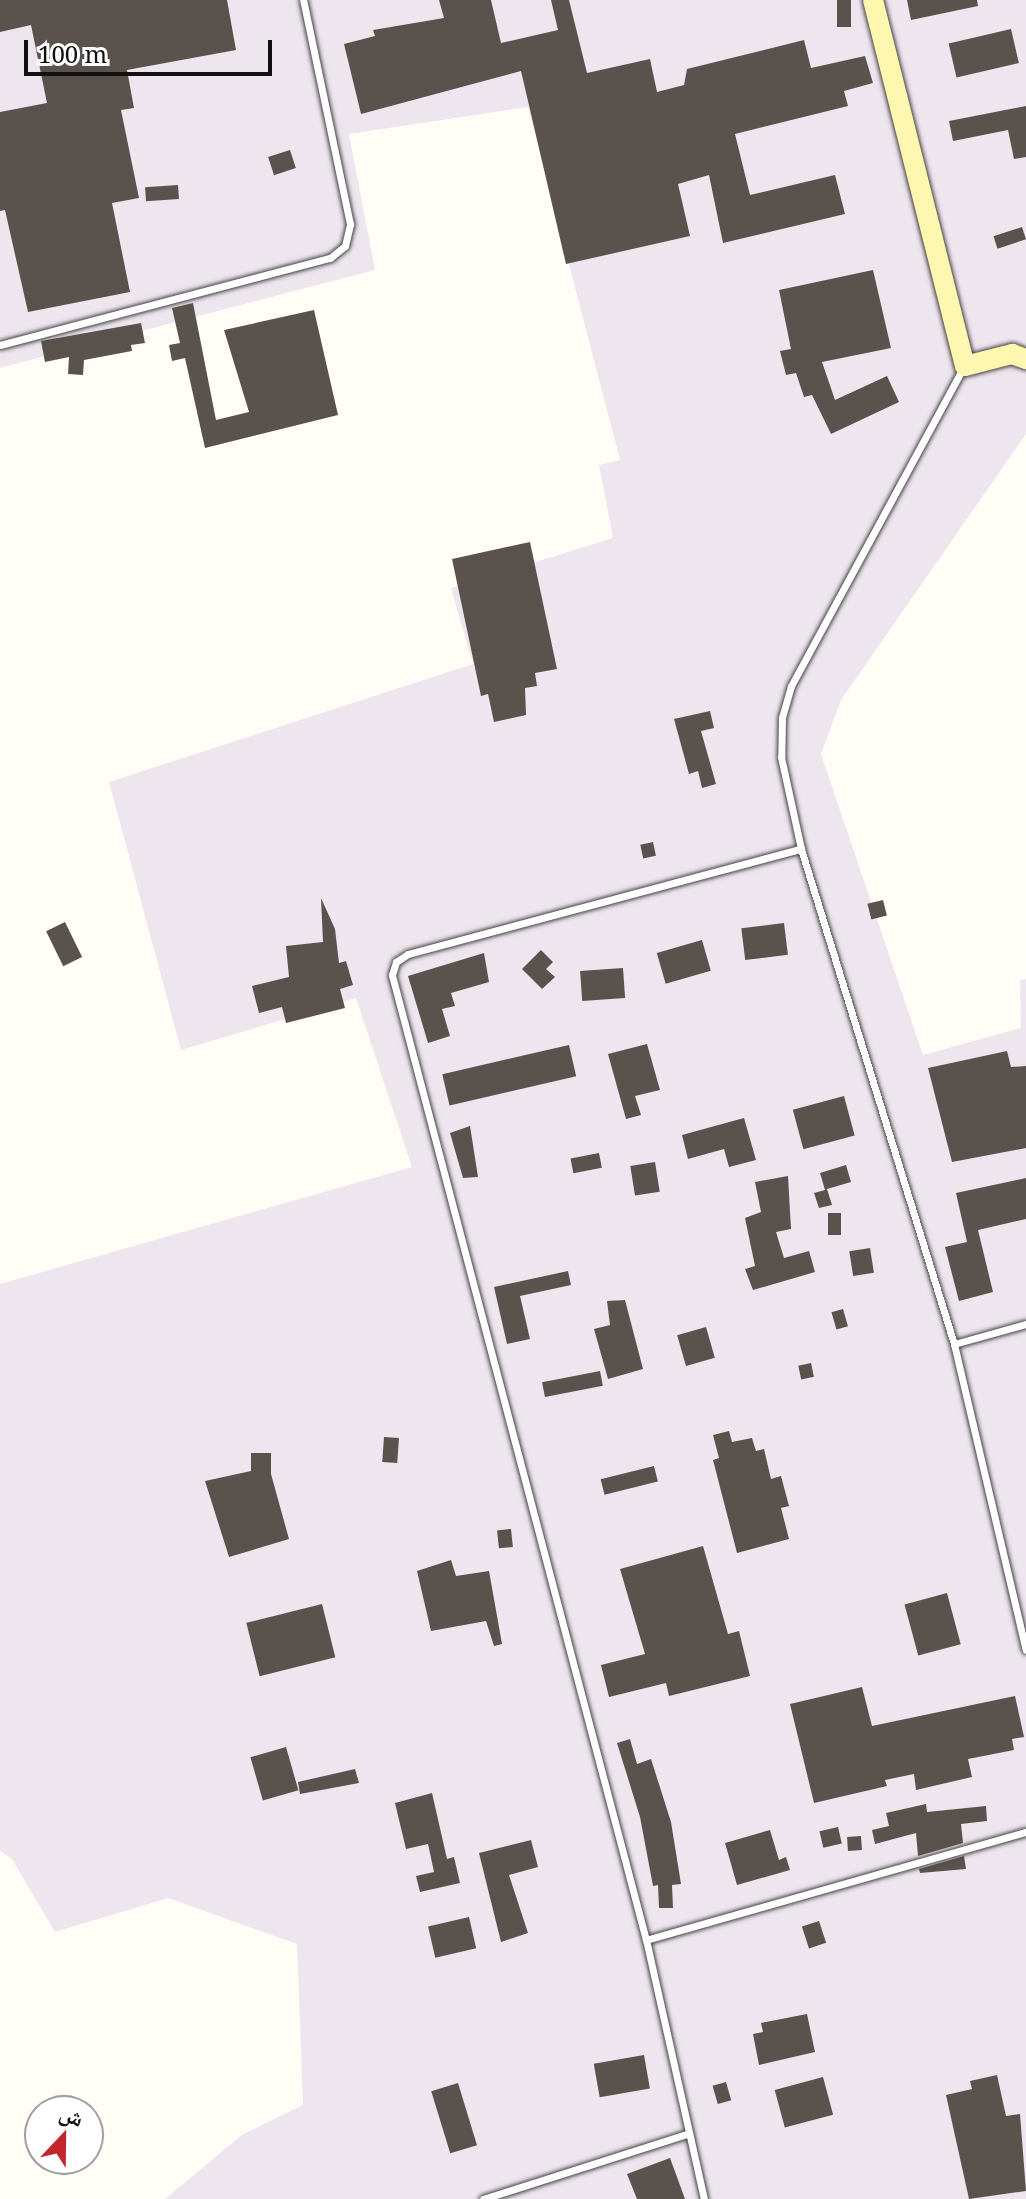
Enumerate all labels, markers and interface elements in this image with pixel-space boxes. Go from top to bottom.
scale bar [28,24,276,74]
text: 100 m [38,37,107,70]
north arrow [24,2095,104,2175]
text: ش [56,2096,89,2133]

